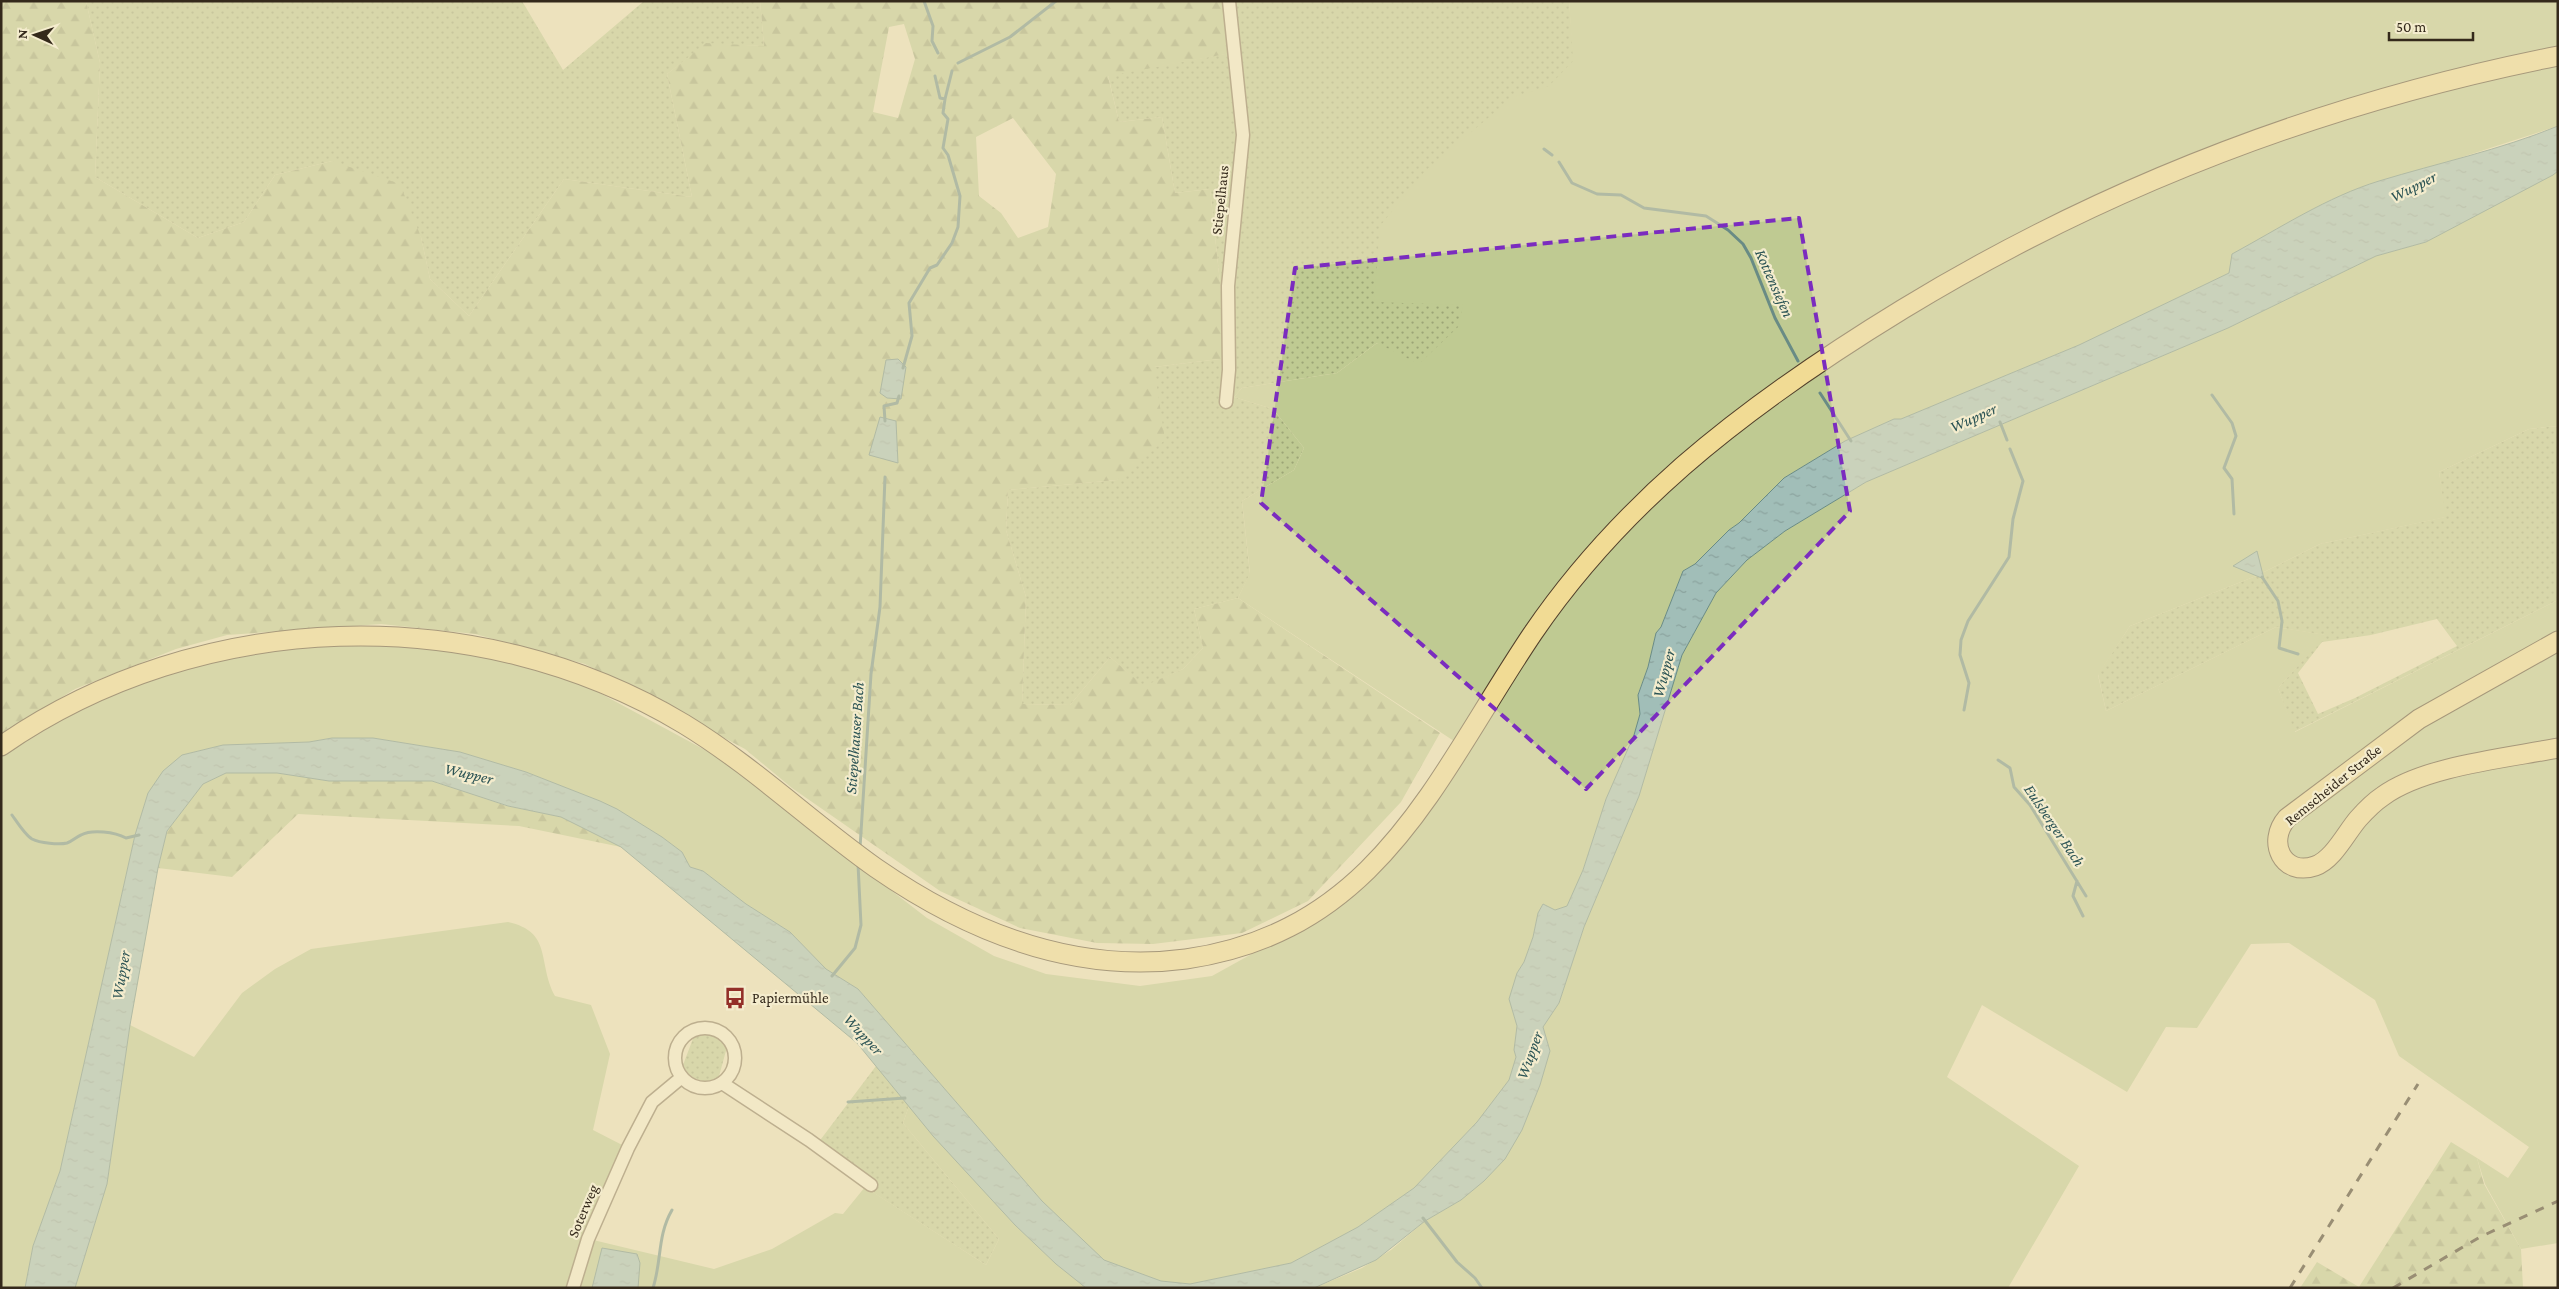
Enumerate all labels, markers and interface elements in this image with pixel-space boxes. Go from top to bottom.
north arrow [10,10,60,60]
scale bar [2389,10,2473,42]
text: 50 m [2396,19,2426,35]
text: N [14,29,30,40]
street label: Stiepelhaus [1208,164,1233,236]
water label: Wupper [2387,168,2440,206]
water label: Kottensiefen [1751,246,1797,320]
water label: Wupper [1947,400,2000,436]
water label: Wupper [1649,647,1679,699]
water label: Stiepelhauser Bach [842,681,868,795]
street label: Remscheider Straße [2282,741,2385,829]
water label: Wupper [443,760,495,788]
water label: Eulsberger Bach [2020,781,2088,870]
water label: Wupper [108,949,134,1001]
bus stop icon: Papiermühle [722,985,748,1011]
place label: Papiermühle [752,990,829,1007]
water label: Wupper [840,1011,887,1059]
water label: Wupper [1513,1029,1547,1082]
street label: Soterweg [565,1182,602,1240]

